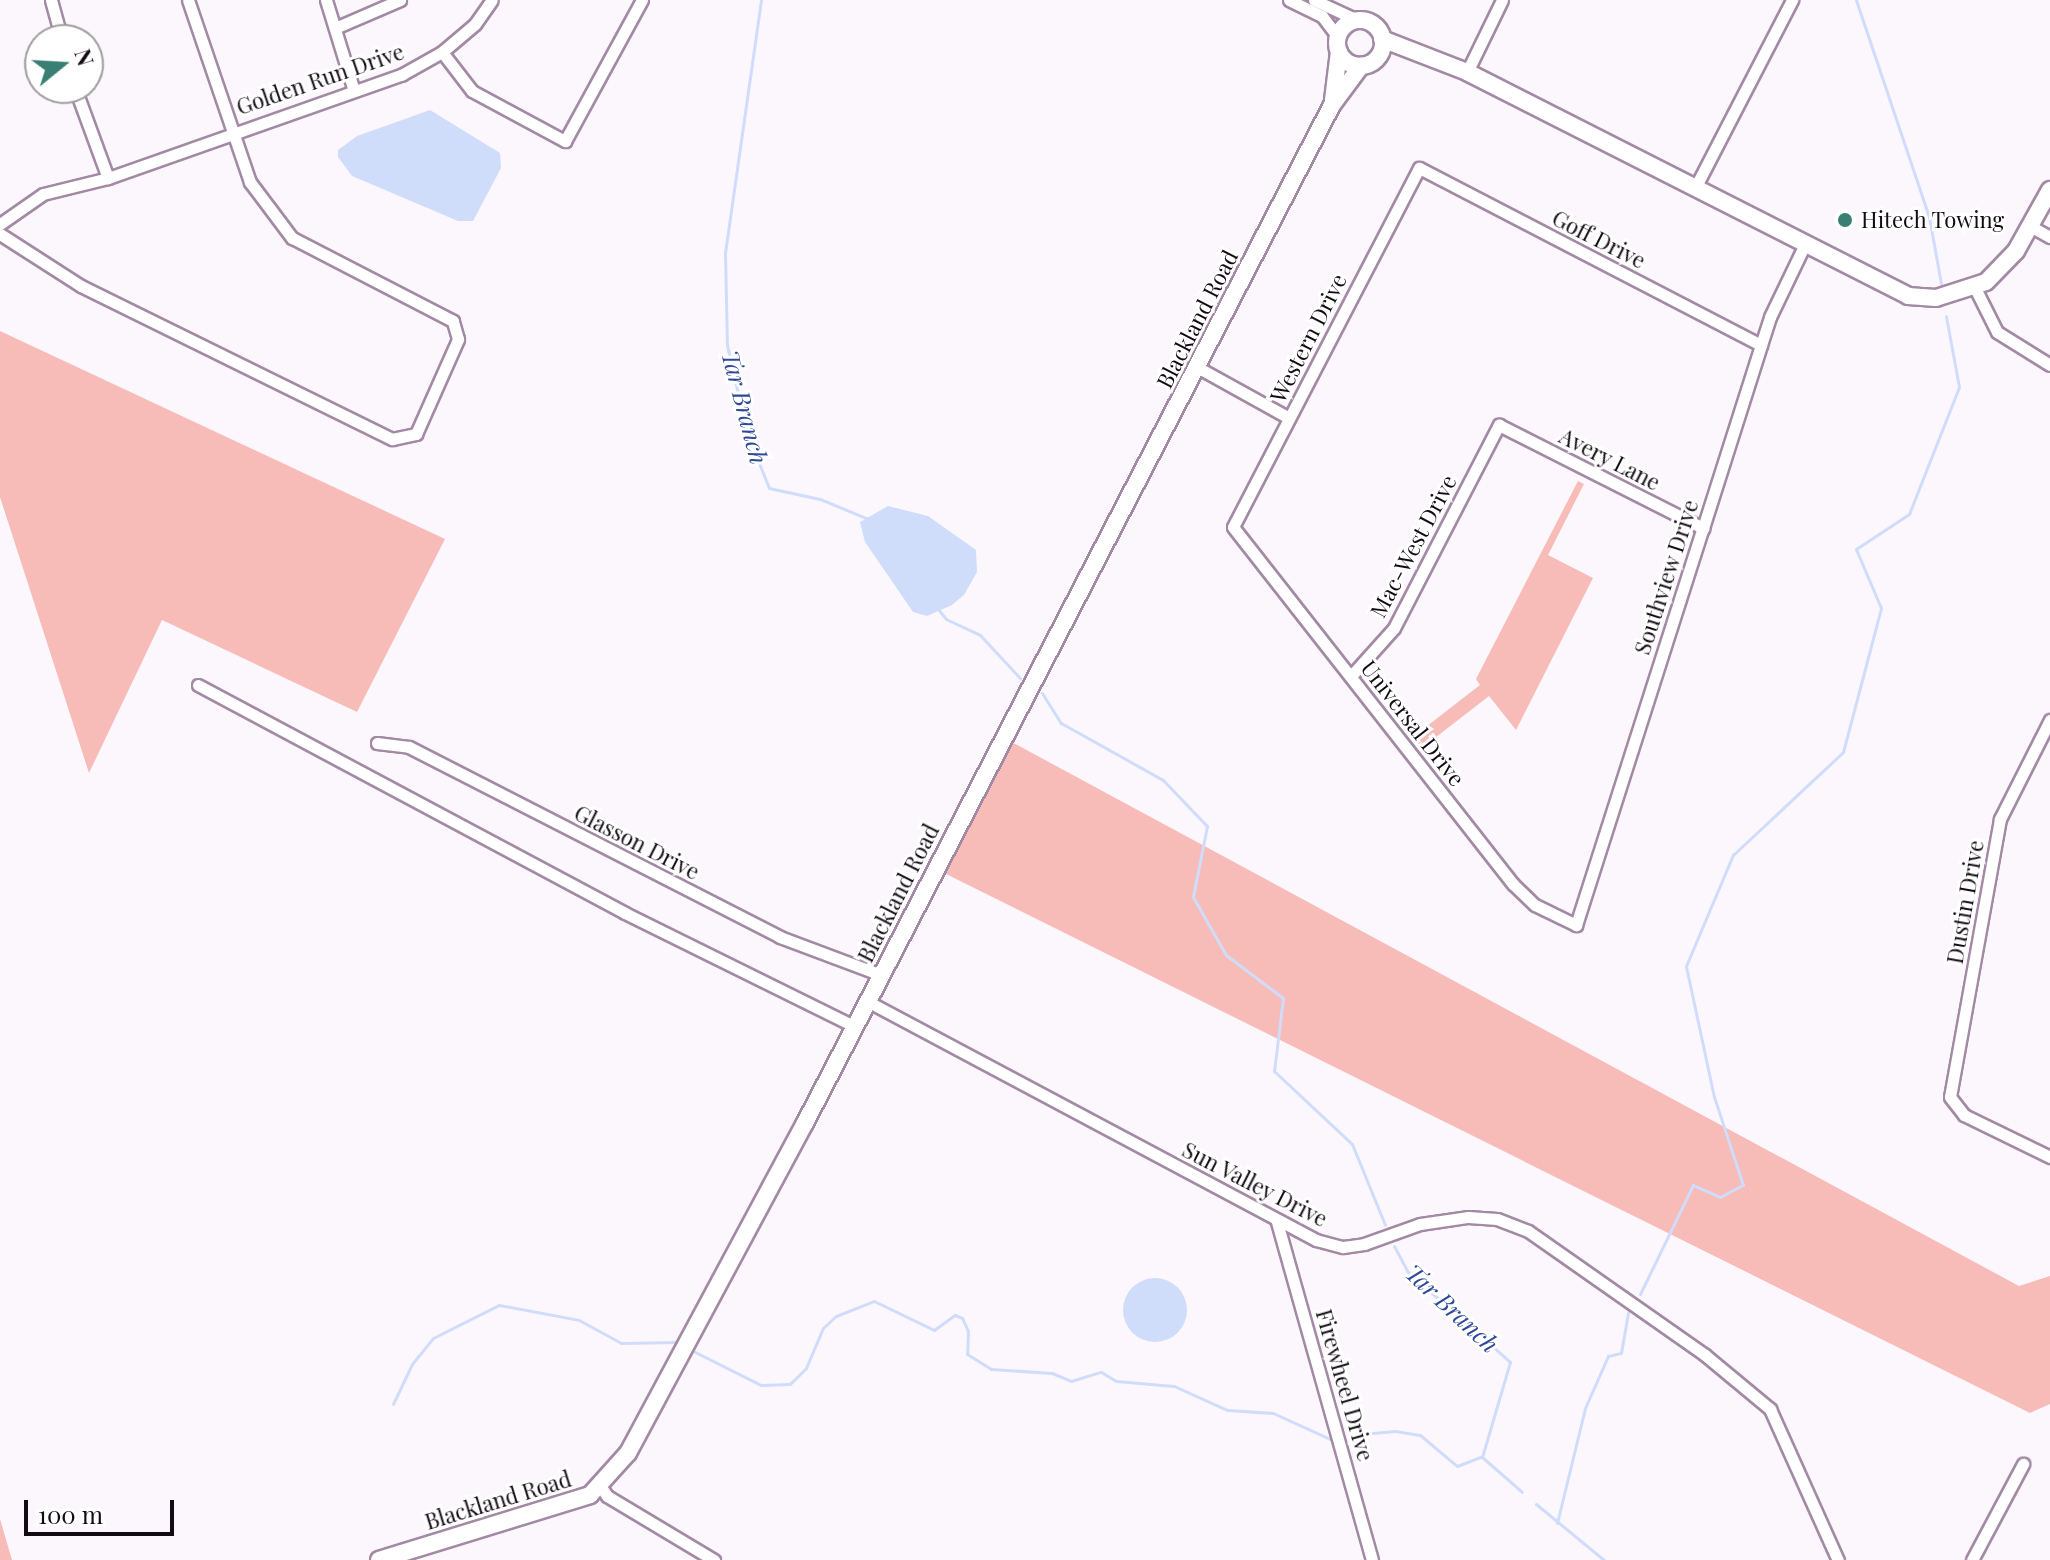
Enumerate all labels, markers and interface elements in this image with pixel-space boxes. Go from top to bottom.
north arrow [24,24,104,104]
street label: Golden Run Drive [233,38,407,120]
text: N [68,45,102,69]
street label: Goff Drive [1548,204,1650,274]
place label: Hitech Towing [1861,207,2005,233]
marker: Hitech Towing [1836,211,1854,229]
street label: Blackland Road [1151,245,1243,393]
street label: Western Drive [1264,269,1352,407]
water label: Tar Branch [716,347,774,467]
street label: Avery Lane [1555,422,1665,496]
street label: Mac-West Drive [1364,470,1462,622]
street label: Southview Drive [1628,496,1704,658]
street label: Universal Drive [1356,655,1470,791]
street label: Glasson Drive [570,799,704,885]
street label: Blackland Road [852,819,944,967]
street label: Dustin Drive [1941,838,1989,966]
street label: Sun Valley Drive [1178,1136,1332,1232]
water label: Tar Branch [1400,1258,1504,1358]
street label: Firewheel Drive [1311,1306,1379,1464]
street label: Blackland Road [422,1465,574,1535]
scale bar [28,1484,178,1534]
text: 100 m [38,1498,103,1530]

